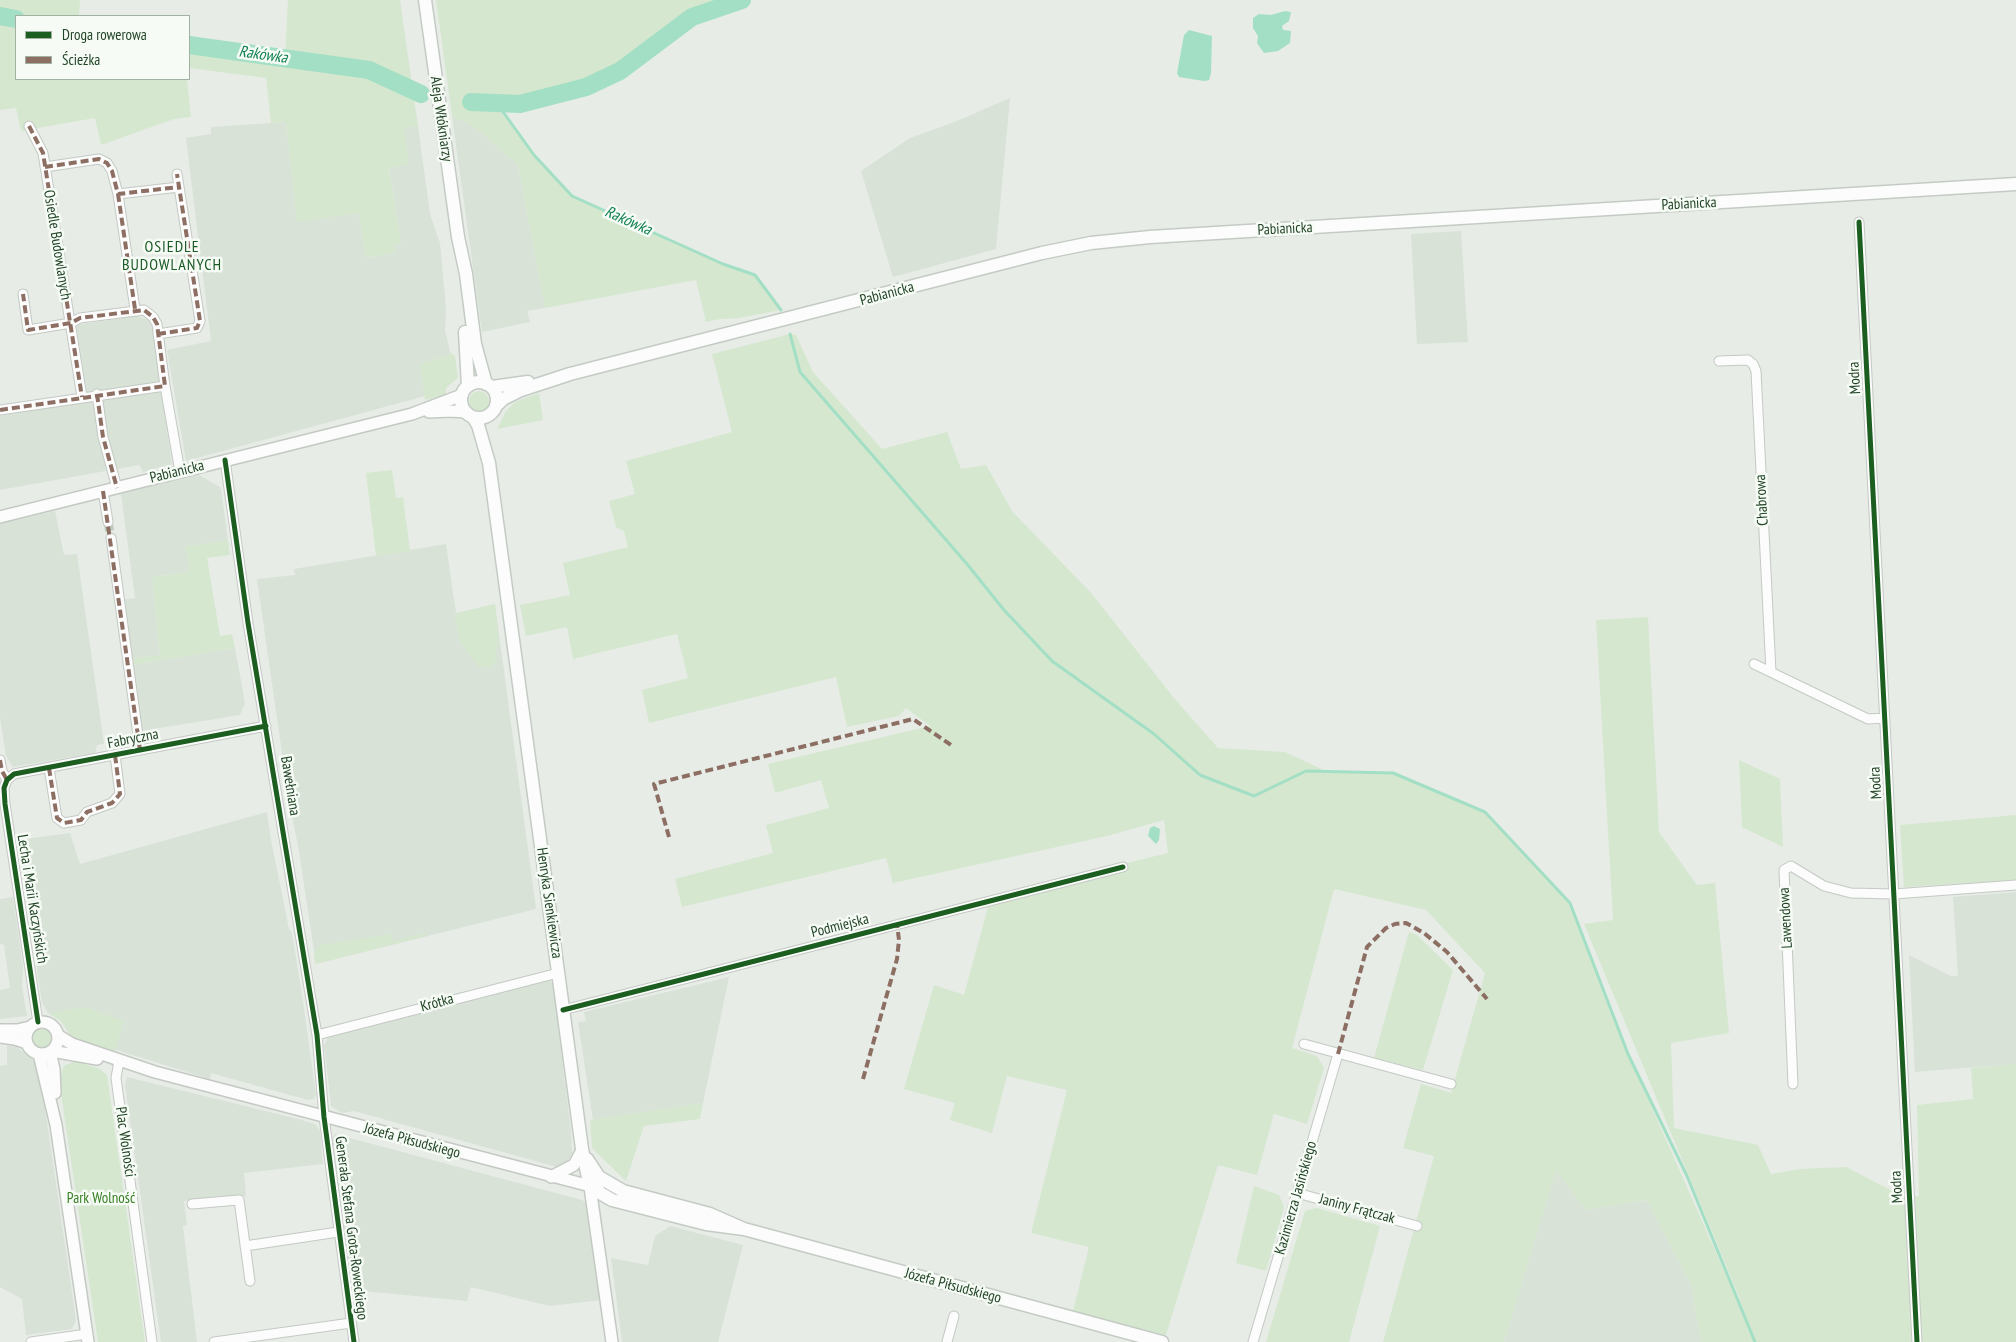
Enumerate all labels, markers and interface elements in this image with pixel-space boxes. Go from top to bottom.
legend [15,15,190,80]
text: Droga rowerowa [62,25,147,44]
water label: Rakówka [237,42,289,68]
text: Ścieżka [62,50,100,69]
street label: Aleja Włókniarzy [426,75,456,163]
street label: Osiedle Budowlanych [39,189,75,301]
street label: Pabianicka [1661,194,1717,214]
water label: Rakówka [602,202,654,240]
street label: Pabianicka [1257,219,1313,239]
district label: OSIEDLE BUDOWLANYCH [121,237,223,275]
street label: Pabianicka [858,278,916,310]
street label: Modra [1845,361,1865,395]
street label: Pabianicka [148,457,206,487]
street label: Chabrowa [1752,474,1772,526]
street label: Fabryczna [106,725,160,753]
street label: Bawełniana [276,755,304,817]
street label: Modra [1866,766,1886,800]
street label: Lecha i Marii Kaczyńskich [13,833,51,965]
street label: Henryka Sienkiewicza [532,846,566,960]
street label: Lawendowa [1775,887,1797,949]
street label: Podmiejska [809,910,871,942]
street label: Krótka [418,990,456,1016]
street label: Plac Wolności [111,1106,139,1178]
street label: Józefa Piłsudskiego [362,1119,462,1163]
street label: Generała Stefana Grota-Roweckiego [331,1135,371,1321]
street label: Kazimierza Jasińskiego [1271,1139,1321,1257]
street label: Modra [1887,1170,1907,1204]
park label: Park Wolność [67,1190,135,1208]
street label: Janiny Frątczak [1317,1190,1397,1228]
street label: Józefa Piłsudskiego [903,1264,1003,1308]

